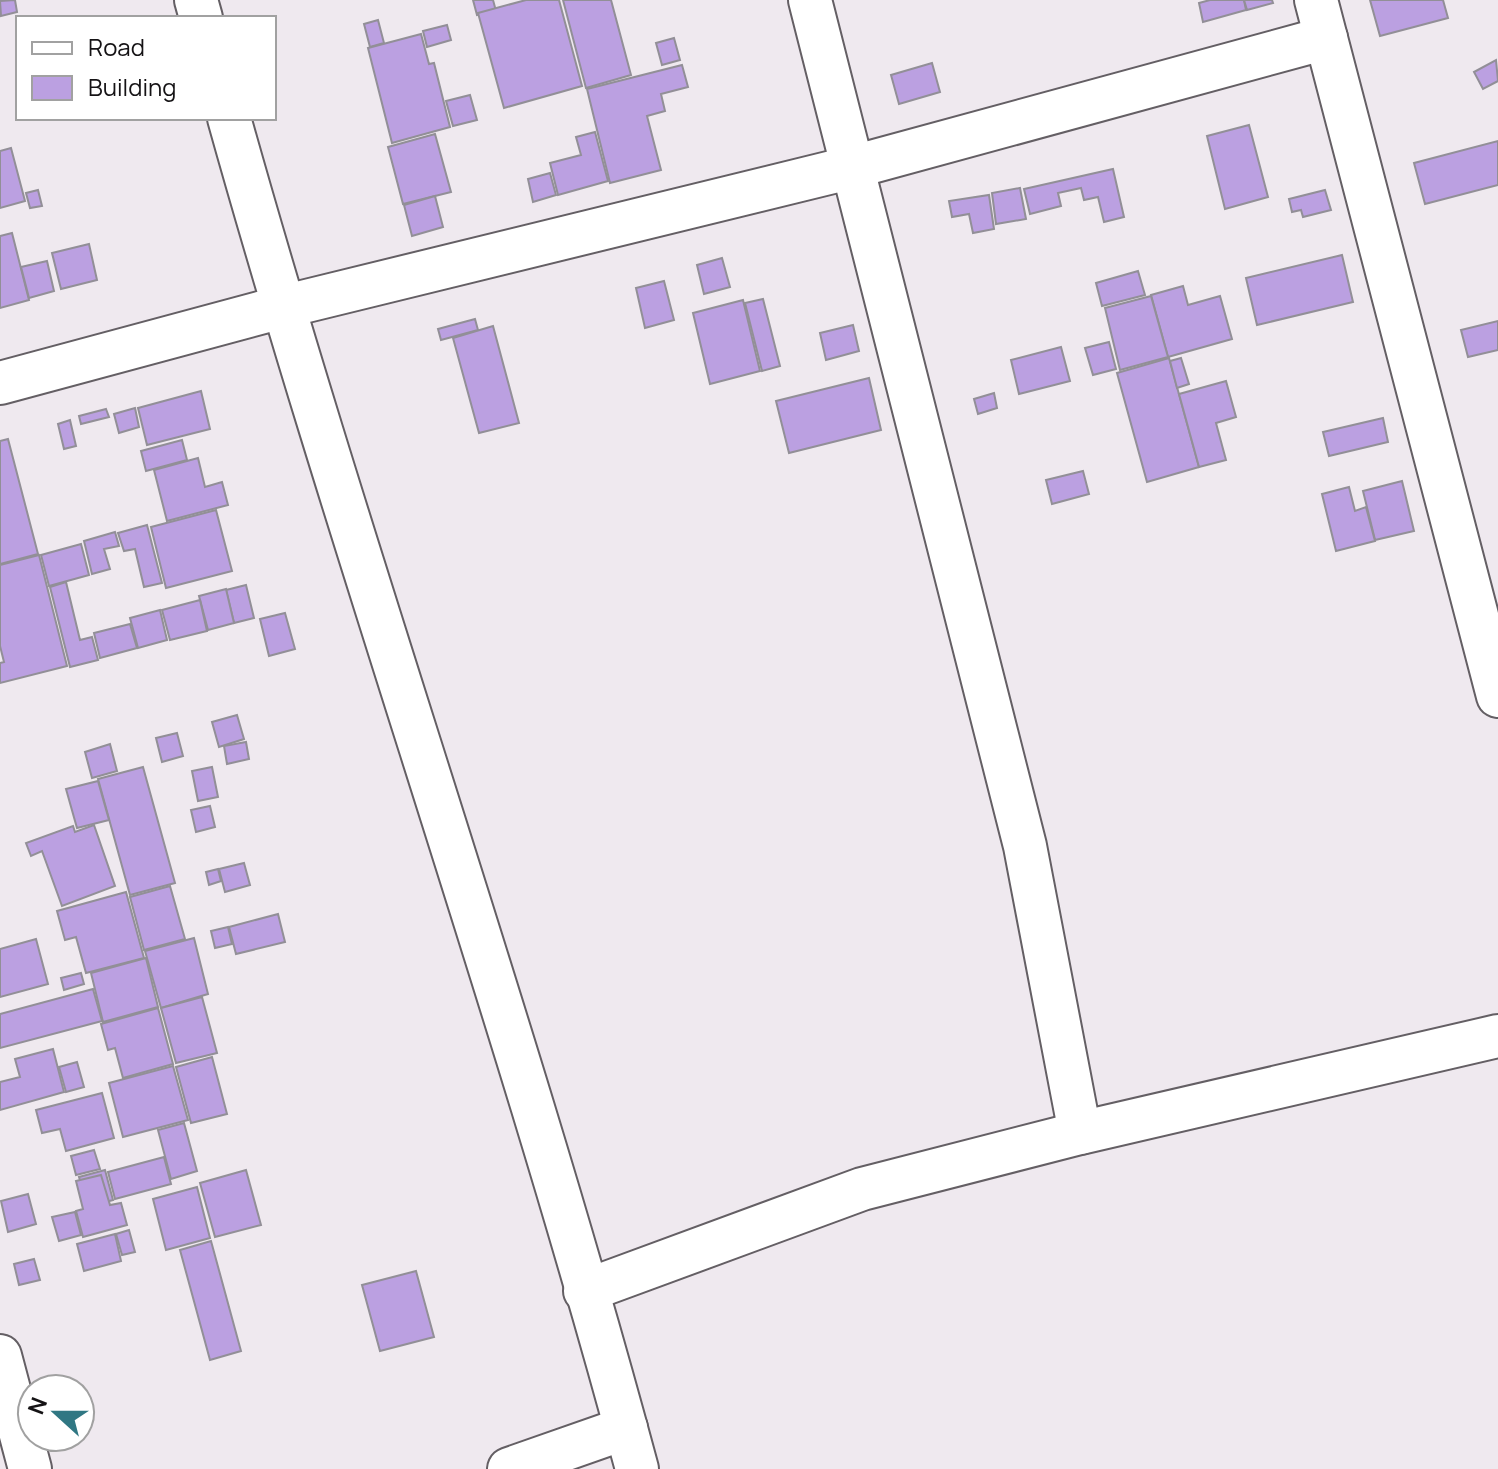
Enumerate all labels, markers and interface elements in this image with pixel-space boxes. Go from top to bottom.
legend [16,16,276,120]
text: Road [88,30,145,63]
text: Building [88,70,176,103]
north arrow [16,1373,96,1453]
text: N [20,1393,54,1419]

